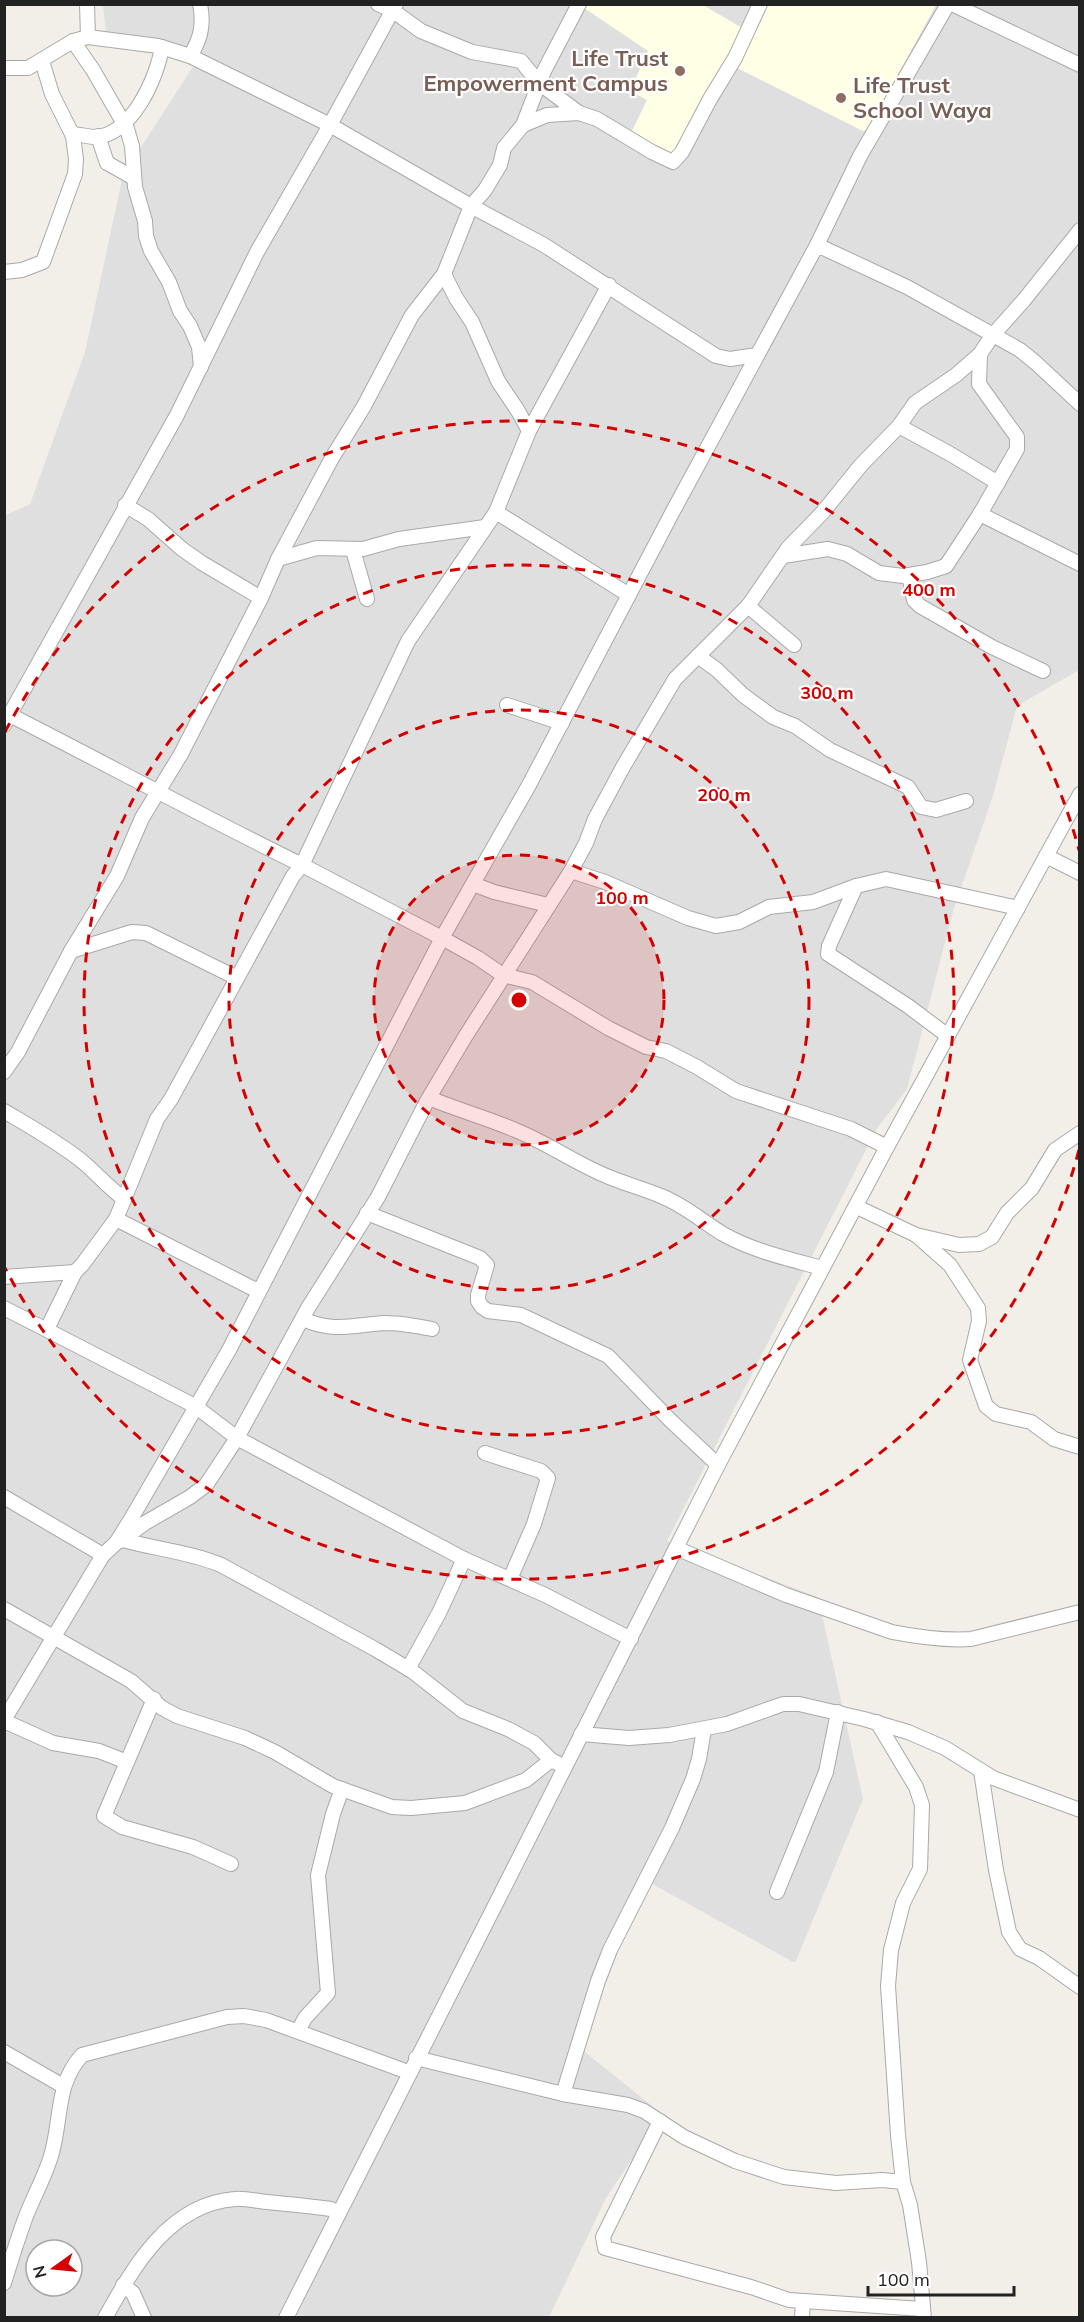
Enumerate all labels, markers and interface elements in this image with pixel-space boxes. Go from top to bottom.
place label: Life Trust Empowerment Campus [423,44,668,97]
marker: Life Trust Empowerment Campus [673,64,687,78]
place label: Life Trust School Waya [853,71,992,124]
marker: Life Trust School Waya [834,91,848,105]
text: 400 m [902,578,956,601]
text: 300 m [800,681,854,704]
text: 200 m [697,783,751,806]
text: 100 m [595,886,649,909]
centre of rings [509,990,529,1010]
north arrow [24,2238,84,2298]
scale bar [868,2259,1014,2297]
text: N [28,2263,51,2280]
text: 100 m [877,2268,930,2291]

